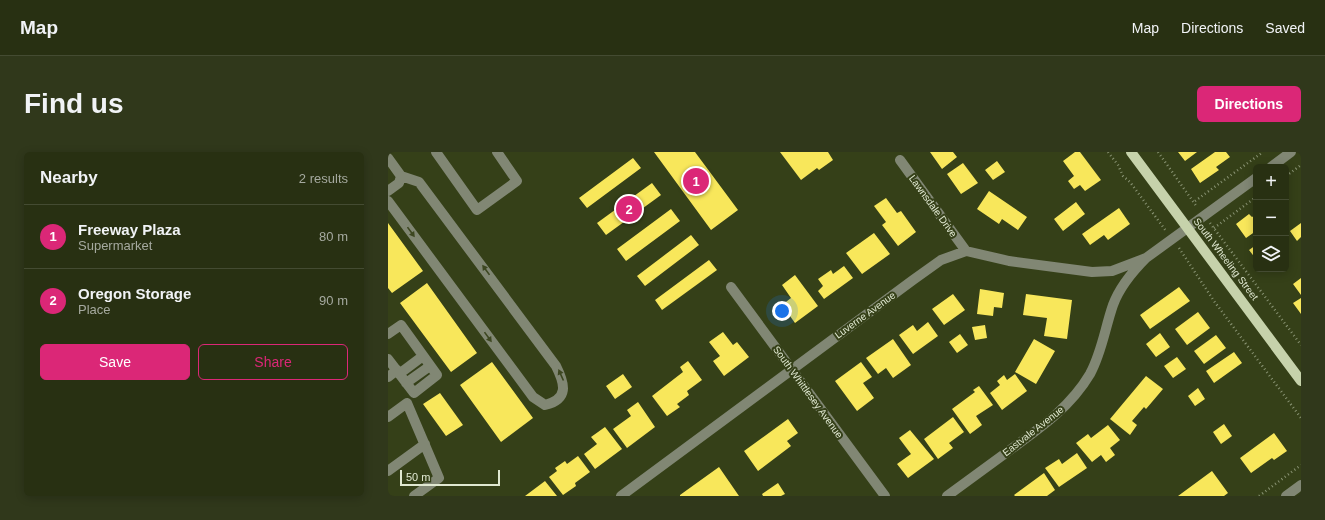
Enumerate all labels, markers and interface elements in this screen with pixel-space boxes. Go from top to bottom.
text: Map [20,17,58,38]
text: Map [1132,20,1159,36]
text: Directions [1181,20,1243,36]
text: Saved [1265,20,1305,36]
button: Directions [1197,86,1301,122]
text: Find us [24,88,124,119]
map controls [1253,164,1289,272]
button: + [1253,164,1289,200]
pin: 1 [683,166,709,196]
text: Nearby [40,168,98,187]
text: 2 results [299,171,348,186]
street label: Lawnsdale Drive [907,173,959,239]
pin: 2 [616,194,642,224]
button: − [1253,200,1289,236]
street label: South Wheeling Street [1191,216,1261,302]
text: Freeway Plaza [78,221,181,238]
one-way arrow [407,227,415,238]
text: 1 [49,229,57,244]
text: 80 m [319,229,348,244]
button: layers [1253,236,1289,272]
text: Supermarket [78,238,152,253]
one-way arrow [482,264,490,275]
text: Oregon Storage [78,285,191,302]
street label: Luverne Avenue [833,289,898,341]
text: 2 [49,293,57,308]
text: 90 m [319,293,348,308]
your location [772,301,792,321]
text: Place [78,302,111,317]
one-way arrow [484,332,492,342]
button: Save [40,344,190,380]
button: Share [198,344,348,380]
street label: South Whittlesey Avenue [771,344,845,440]
one-way arrow [558,370,564,381]
street label: Eastvale Avenue [1000,404,1066,458]
scale bar [400,468,500,487]
text: 50 m [406,471,430,483]

